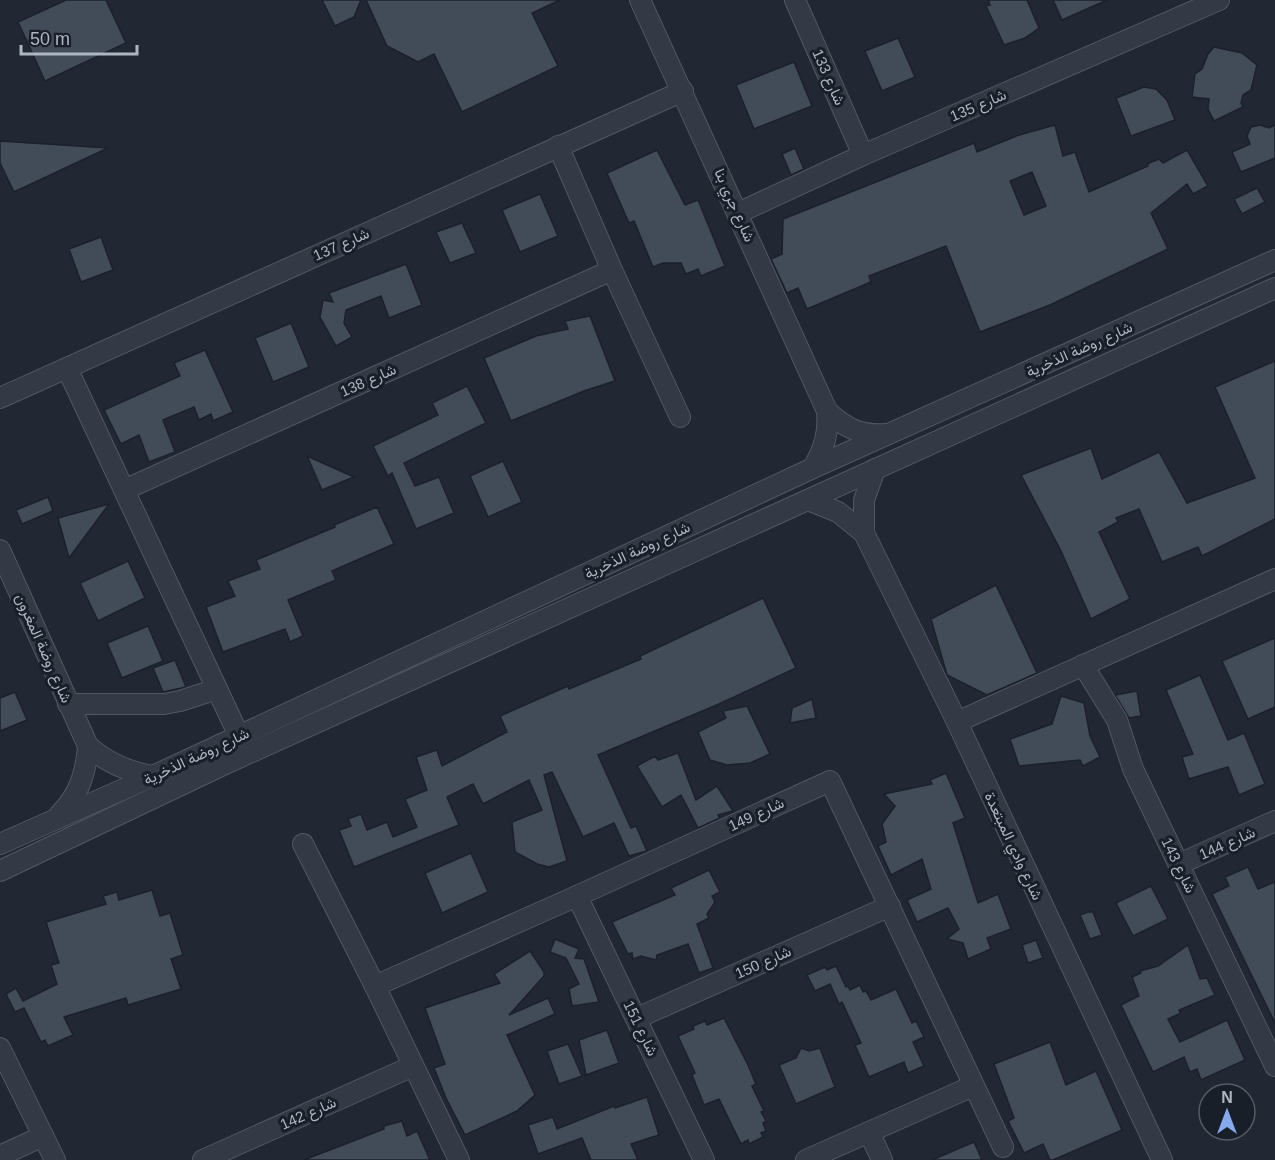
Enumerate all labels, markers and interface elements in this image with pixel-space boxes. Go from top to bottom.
scale bar [21,18,136,56]
text: 50 m [30,29,70,49]
street label: شارع 133 [806,46,849,109]
street label: شارع 135 [947,86,1010,127]
street label: شارع جري بنا [707,166,759,246]
street label: شارع 137 [310,224,373,267]
street label: شارع روضة الذخرية [1023,318,1136,383]
street label: شارع 138 [337,360,400,403]
street label: شارع روضة الذخرية [582,518,694,585]
street label: شارع روضة المغرون [10,591,76,707]
street label: شارع روضة الذخرية [141,724,253,791]
street label: شارع وادي المبتعدة [977,789,1046,905]
street label: شارع 149 [726,794,788,837]
street label: شارع 144 [1196,823,1259,866]
street label: شارع 143 [1156,835,1200,897]
street label: شارع 150 [732,942,795,985]
street label: شارع 151 [618,998,662,1060]
north arrow [1197,1082,1257,1142]
text: N [1221,1089,1233,1106]
street label: شارع 142 [277,1093,340,1136]

